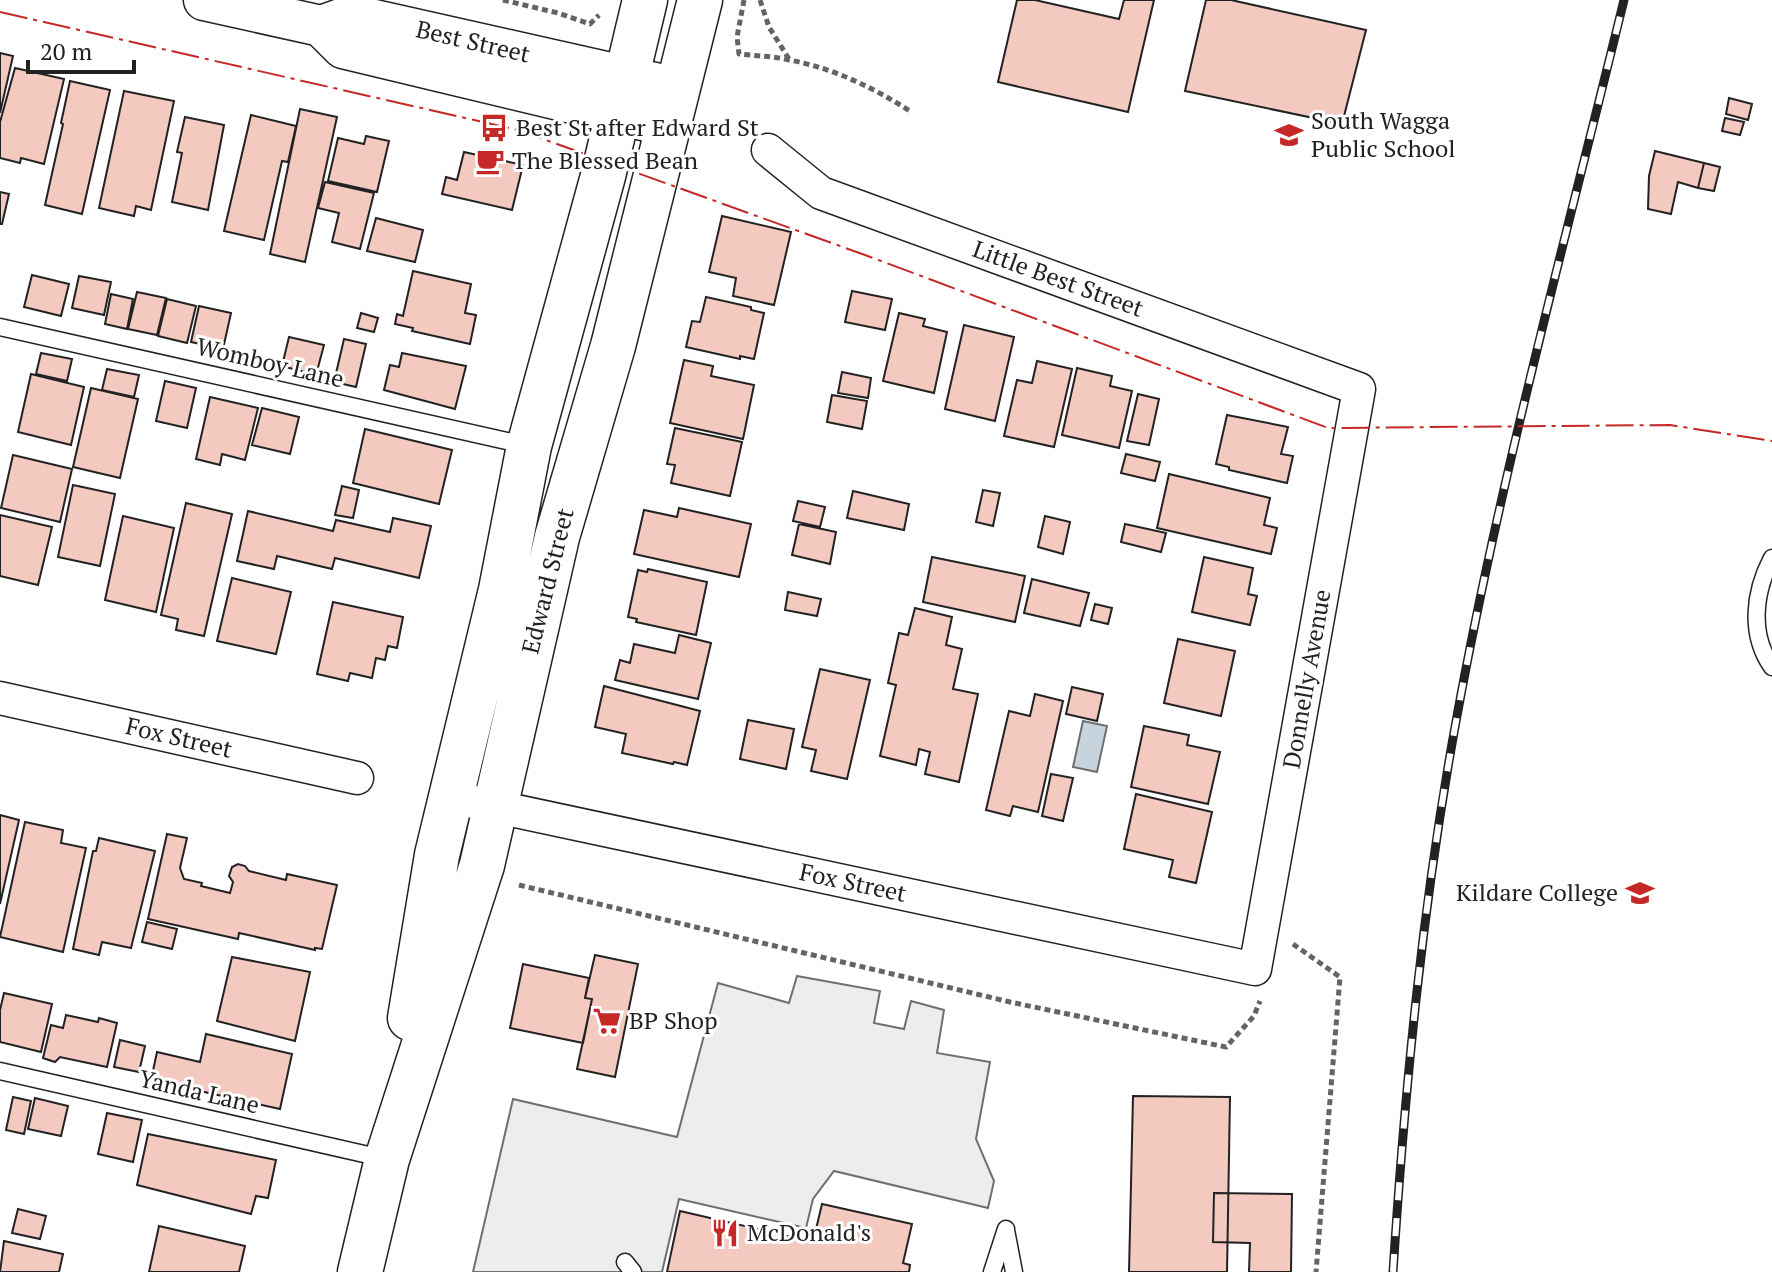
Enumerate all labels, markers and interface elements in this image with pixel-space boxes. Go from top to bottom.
street label: Best Street [413,12,533,70]
scale bar [28,24,134,74]
text: 20 m [40,35,92,67]
place label: South Wagga Public School [1311,104,1456,164]
place label: Best St after Edward St [516,111,759,143]
bus stop icon: Best St after Edward St [479,113,509,143]
school or university icon: South Wagga Public School [1274,120,1304,150]
place label: The Blessed Bean [512,144,698,176]
cafe icon: The Blessed Bean [475,146,505,176]
street label: Little Best Street [969,232,1148,324]
street label: Womboy Lane [193,330,347,395]
street label: Edward Street [513,504,581,657]
street label: Donnelly Avenue [1275,587,1338,771]
street label: Fox Street [123,709,236,765]
street label: Fox Street [797,855,910,909]
place label: Kildare College [1456,876,1618,908]
school or university icon: Kildare College [1625,878,1655,908]
place label: BP Shop [629,1004,718,1036]
supermarket icon: BP Shop [592,1006,622,1036]
street label: Yanda Lane [136,1062,263,1120]
place label: McDonald's [747,1216,871,1248]
restaurant icon: McDonald's [710,1218,740,1248]

